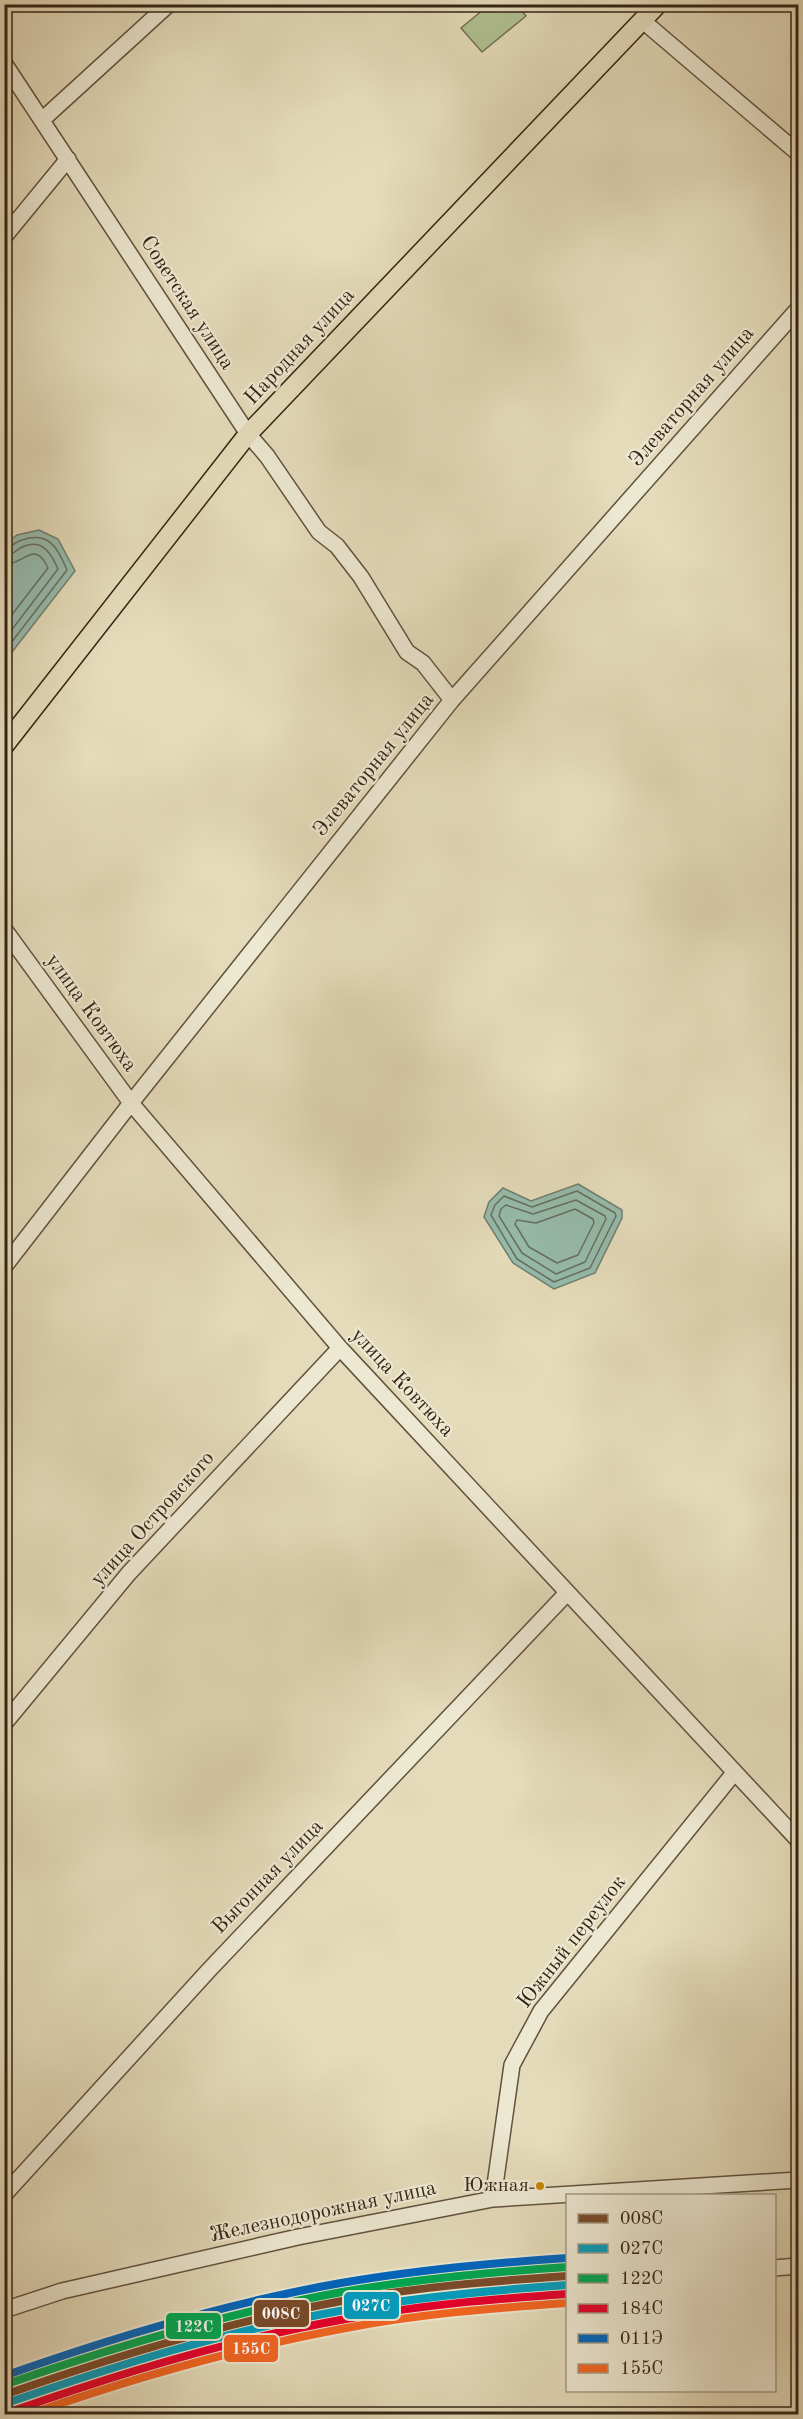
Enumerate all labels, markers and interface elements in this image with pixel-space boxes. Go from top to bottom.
street label: Советская улица [136,232,238,374]
street label: Народная улица [241,285,359,409]
street label: Элеваторная улица [626,323,758,471]
street label: Элеваторная улица [310,689,438,841]
street label: улица Ковтюха [41,950,141,1076]
street label: улица Ковтюха [347,1325,457,1441]
street label: улица Островского [87,1448,219,1590]
street label: Выгонная улица [208,1816,328,1938]
street label: Южный переулок [514,1871,630,2012]
place label: Южная [463,2176,529,2196]
street label: Железнодорожная улица [208,2178,438,2246]
marker: Южная [534,2180,546,2192]
legend [566,2194,776,2392]
text: 008С [620,2210,663,2228]
text: 027С [620,2240,663,2258]
text: 122С [620,2270,663,2288]
line badge: 027С [343,2291,400,2320]
line badge: 008С [253,2299,310,2328]
text: 027С [352,2299,390,2315]
text: 184С [620,2300,663,2318]
text: 008С [262,2307,300,2323]
line badge: 122С [165,2312,222,2340]
text: 122С [175,2320,213,2336]
text: 011Э [620,2330,663,2348]
line badge: 155С [223,2334,279,2363]
text: 155С [232,2342,270,2358]
text: 155С [620,2360,663,2378]

